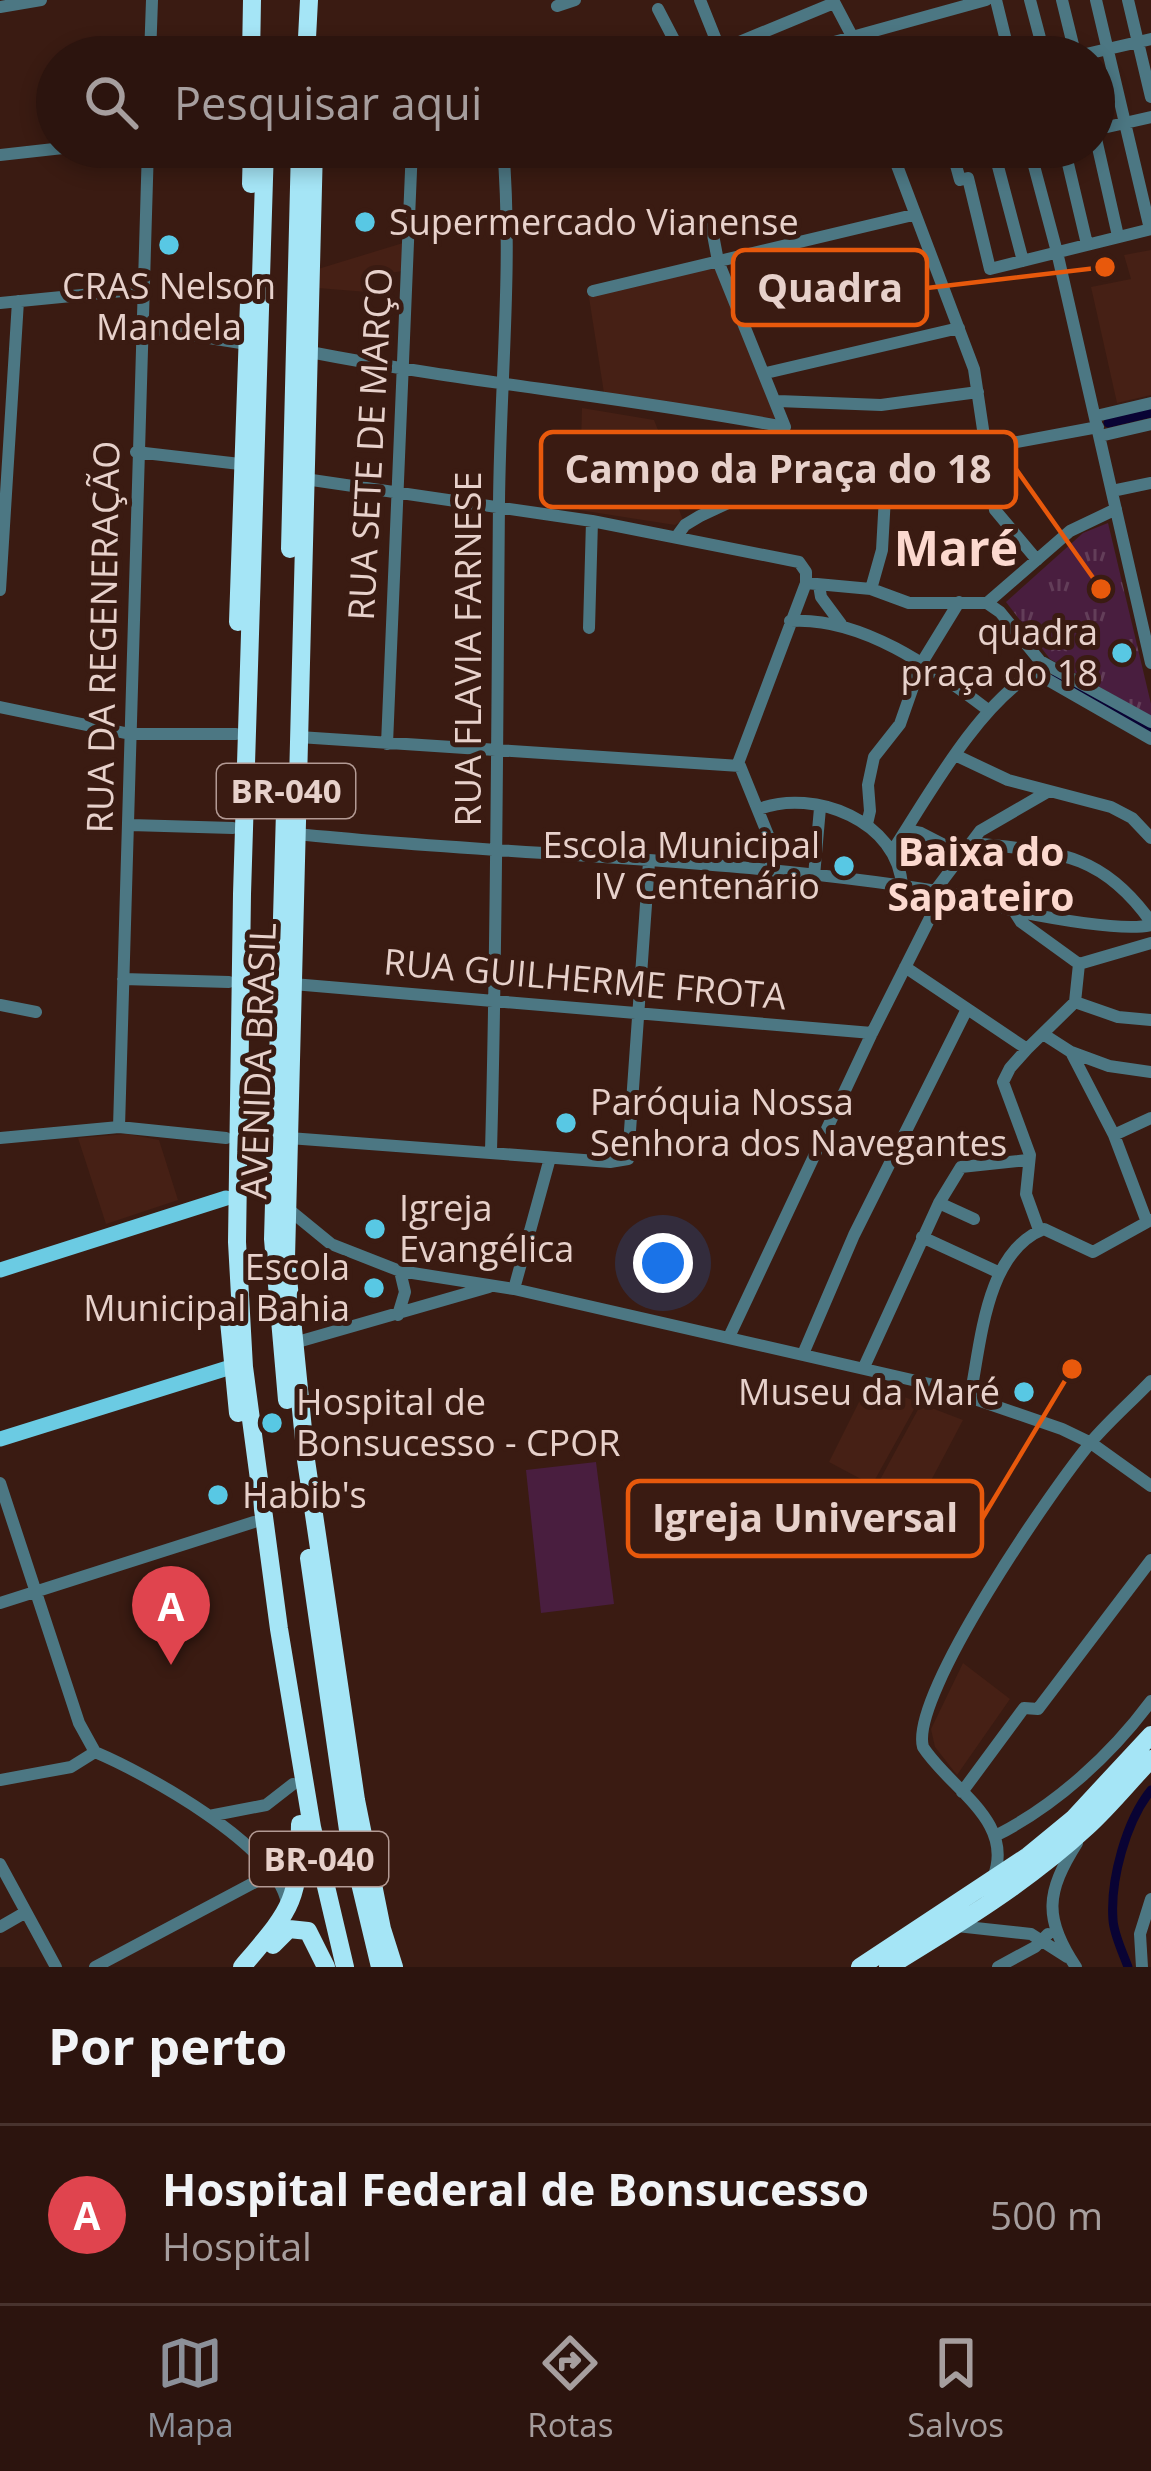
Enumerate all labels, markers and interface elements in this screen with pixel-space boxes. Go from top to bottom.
search box [36,36,1115,168]
icon: search [78,69,144,135]
text: Pesquisar aqui [174,72,482,133]
place label: Supermercado Vianense [389,197,799,246]
marker: Supermercado Vianense [352,209,378,235]
marker: CRAS Nelson Mandela [156,232,182,258]
callout: Quadra [733,250,927,325]
text: Quadra [757,260,903,313]
place label: CRAS Nelson Mandela [62,261,276,351]
street label: RUA SETE DE MARÇO [336,266,403,622]
callout: Campo da Praça do 18 [541,432,1016,507]
street label: RUA DA REGENERAÇÃO [75,440,130,834]
text: Campo da Praça do 18 [564,441,992,494]
street label: RUA FLAVIA FARNESE [443,472,492,826]
district label: Maré [894,515,1018,580]
place label: quadra praça do 18 [900,607,1098,697]
marker: quadra praça do 18 [1109,640,1135,666]
road number: BR-040 [217,764,355,818]
place label: Escola Municipal IV Centenário [542,820,820,910]
district label: Baixa do Sapateiro [887,824,1075,922]
marker: Escola Municipal IV Centenário [831,853,857,879]
street label: AVENIDA BRASIL [228,922,287,1200]
street label: RUA GUILHERME FROTA [382,937,789,1021]
place label: Paróquia Nossa Senhora dos Navegantes [590,1077,1007,1167]
marker: Paróquia Nossa Senhora dos Navegantes [553,1110,579,1136]
place label: Igreja Evangélica [399,1183,574,1273]
marker: Igreja Evangélica [362,1216,388,1242]
your location [633,1233,693,1293]
place label: Escola Municipal Bahia [83,1242,350,1332]
marker: Escola Municipal Bahia [361,1275,387,1301]
place label: Museu da Maré [738,1367,1000,1416]
place label: Hospital de Bonsucesso - CPOR [296,1377,621,1467]
marker: Museu da Maré [1011,1379,1037,1405]
marker: Hospital de Bonsucesso - CPOR [259,1410,285,1436]
place label: Habib's [242,1470,367,1519]
callout: Igreja Universal [628,1481,982,1556]
marker: Habib's [205,1482,231,1508]
text: Igreja Universal [652,1490,958,1543]
pin: A [132,1566,210,1665]
road number: BR-040 [250,1832,388,1886]
text: Por perto [48,2010,287,2080]
text: Hospital Federal de Bonsucesso [162,2158,869,2219]
text: A [74,2188,100,2241]
text: 500 m [990,2188,1103,2241]
text: Hospital [162,2219,312,2272]
tab: Mapa [147,2330,233,2447]
tab: Rotas [527,2330,613,2447]
tab: Salvos [907,2330,1004,2447]

